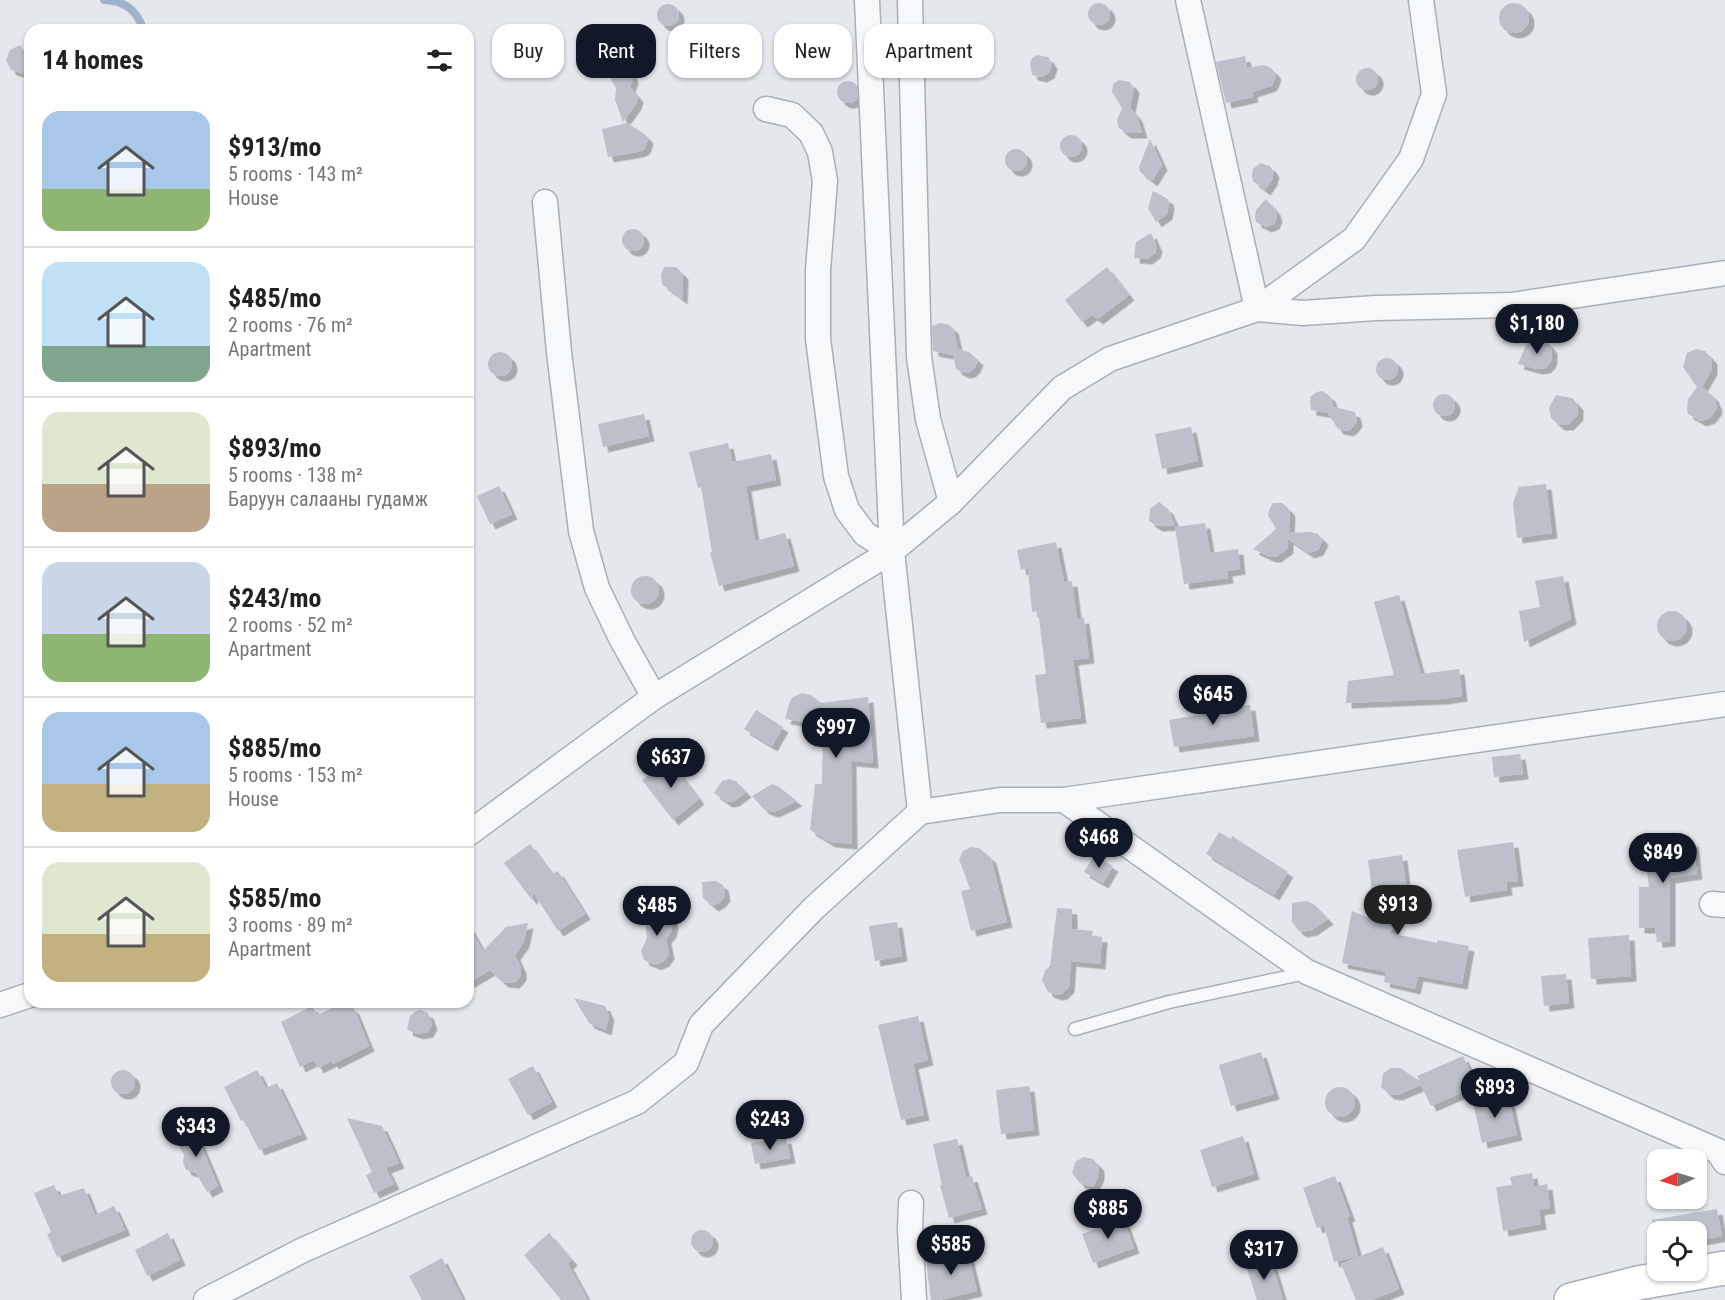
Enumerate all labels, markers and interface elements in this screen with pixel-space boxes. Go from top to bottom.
chip: Buy [492,24,564,78]
chip: Rent [576,24,656,78]
chip: Filters [668,24,762,78]
chip: New [774,24,852,78]
chip: Apartment [864,24,994,78]
icon: filters [423,44,456,77]
text: 14 homes [42,45,144,75]
text: $913/mo [228,132,321,162]
icon: home [90,135,162,207]
text: 5 rooms · 143 m² [228,162,363,186]
text: House [228,186,279,210]
text: $485/mo [228,283,321,313]
icon: home [90,286,162,358]
pin: $1,180 [1488,304,1586,355]
text: $1,180 [1509,311,1565,335]
text: 2 rooms · 76 m² [228,313,353,337]
text: Apartment [228,337,312,361]
text: $893/mo [228,433,321,463]
icon: home [90,436,162,508]
text: 5 rooms · 138 m² [228,463,363,487]
text: Баруун салааны гудамж [228,487,428,511]
text: $243/mo [228,583,321,613]
icon: home [90,586,162,658]
text: 2 rooms · 52 m² [228,613,353,637]
text: Apartment [228,637,312,661]
pin: $645 [1177,675,1249,726]
text: $645 [1193,682,1233,706]
pin: $997 [800,708,872,759]
text: $997 [816,715,856,739]
text: $885/mo [228,733,321,763]
icon: home [90,736,162,808]
pin: $637 [635,738,707,789]
text: $637 [651,745,691,769]
text: 5 rooms · 153 m² [228,763,363,787]
text: House [228,787,279,811]
pin: $468 [1063,818,1135,869]
text: $468 [1079,825,1119,849]
pin: $849 [1627,833,1699,884]
text: $849 [1643,840,1683,864]
text: $585/mo [228,883,321,913]
pin: $913 [1362,885,1434,936]
icon: home [90,886,162,958]
pin: $485 [621,886,693,937]
text: $913 [1378,892,1418,916]
text: $485 [637,893,677,917]
text: 3 rooms · 89 m² [228,913,353,937]
text: Apartment [228,937,312,961]
pin: $893 [1459,1068,1531,1119]
text: $893 [1475,1075,1515,1099]
pin: $243 [734,1100,806,1151]
pin: $343 [160,1107,232,1158]
text: $243 [750,1107,790,1131]
text: $343 [176,1114,216,1138]
north arrow [1647,1149,1707,1209]
map controls [1647,1149,1707,1281]
pin: $885 [1072,1189,1144,1240]
text: $885 [1088,1196,1128,1220]
button: locate [1647,1221,1707,1281]
pin: $585 [915,1225,987,1276]
pin: $317 [1228,1230,1300,1281]
text: $585 [931,1232,971,1256]
text: $317 [1244,1237,1284,1261]

